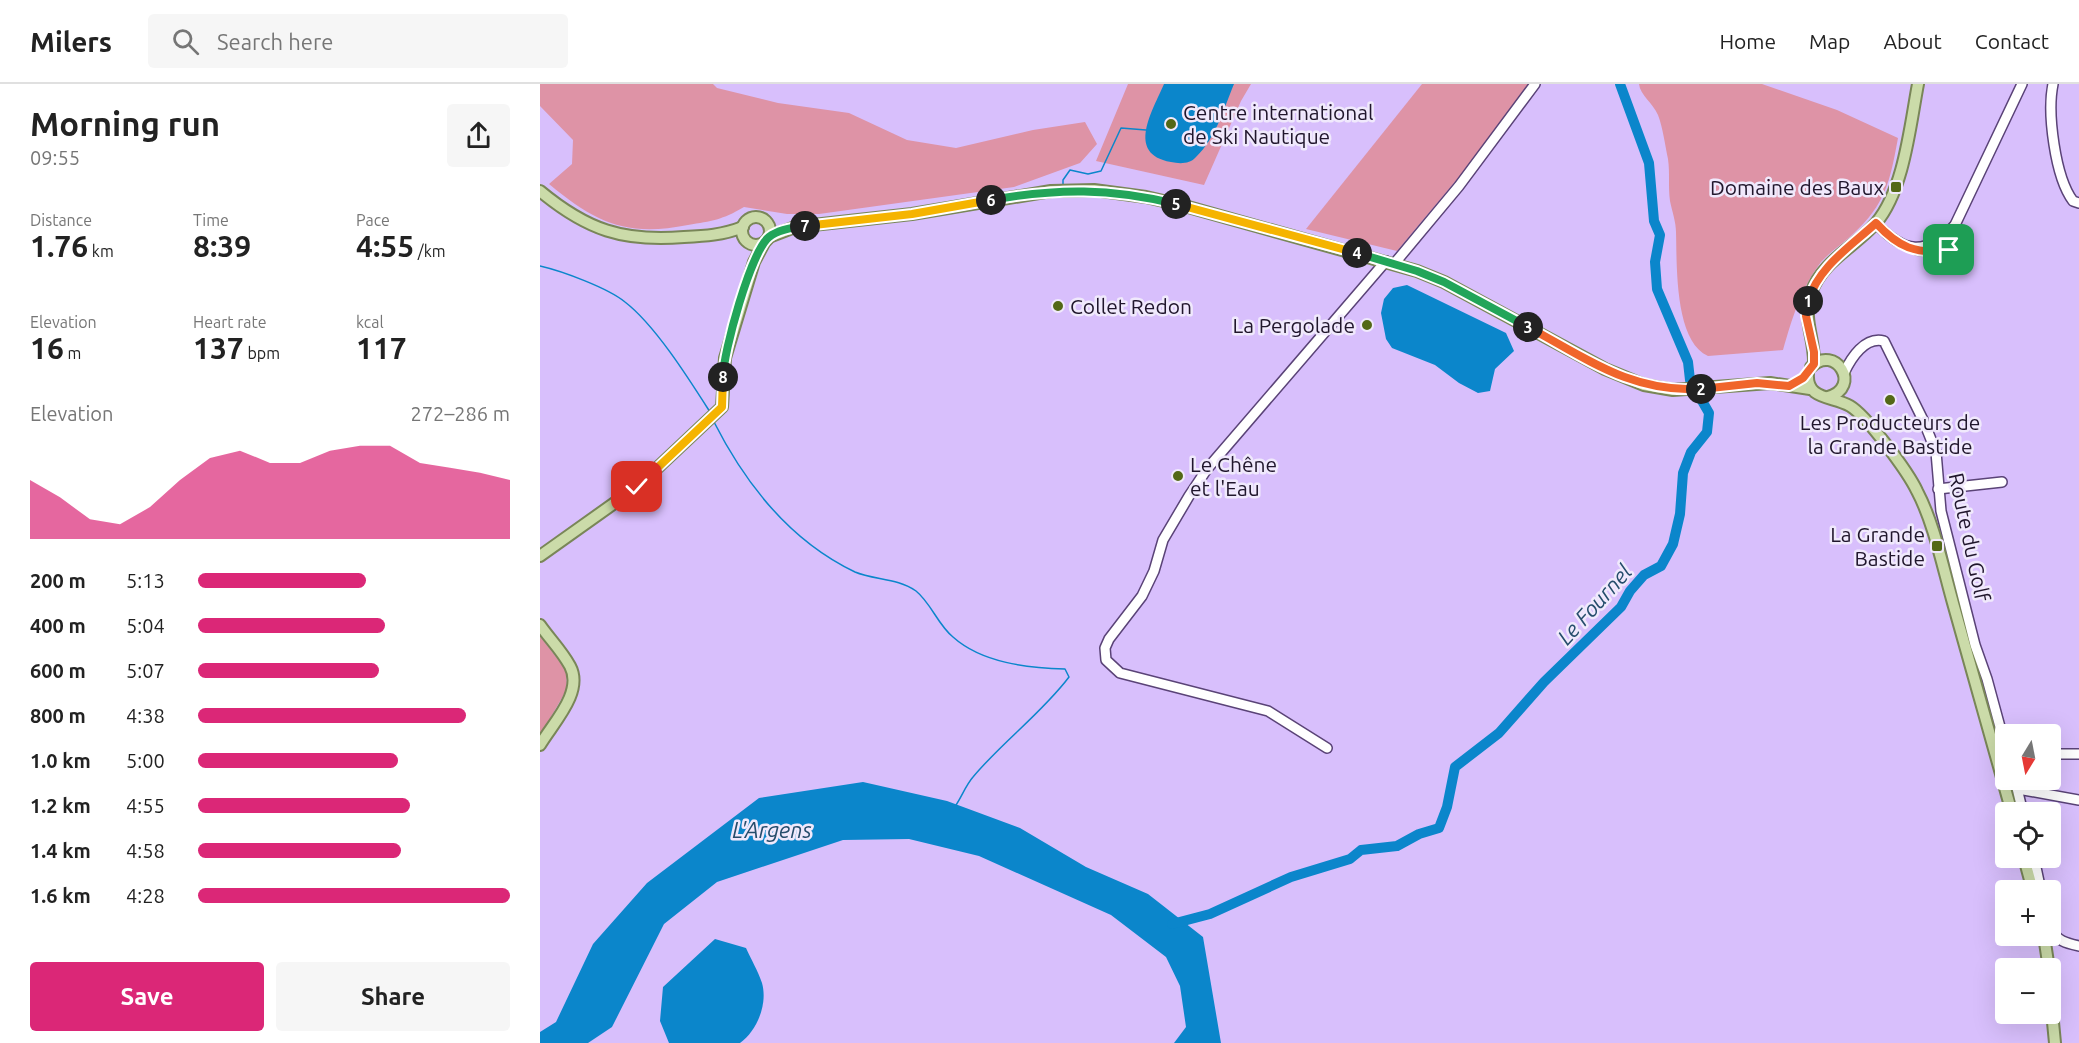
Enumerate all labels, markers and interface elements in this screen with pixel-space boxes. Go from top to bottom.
search box [148,14,568,68]
icon: search [169,25,202,58]
text: Milers [30,26,112,57]
text: Search here [217,29,333,54]
text: Home [1719,29,1776,53]
text: Map [1809,29,1850,53]
text: About [1883,29,1942,53]
text: Contact [1975,29,2049,53]
place label: Centre international de Ski Nautique [1183,100,1374,148]
button: share [447,104,510,167]
text: Morning run [30,105,220,142]
marker: Centre international de Ski Nautique [1164,117,1178,131]
text: 09:55 [30,146,80,169]
place label: Domaine des Baux [1710,175,1884,199]
marker: Domaine des Baux [1889,180,1903,194]
pin: 6 [976,185,1006,215]
pin: 5 [1161,189,1191,219]
text: 6 [986,191,996,209]
text: 5 [1171,195,1181,213]
text: Distance [30,211,92,229]
text: Time [193,211,229,229]
text: Pace [356,211,390,229]
pin: 7 [790,211,820,241]
text: 7 [800,217,810,235]
pin [1923,224,1974,275]
text: 1.76 [30,229,88,263]
text: 8:39 [193,229,251,263]
text: 4:55 [356,229,414,263]
icon: arrive [1932,233,1965,266]
pin: 4 [1342,238,1372,268]
text: km [88,242,114,260]
text: /km [414,242,446,260]
text: 4 [1352,244,1362,262]
pin: 1 [1793,286,1823,316]
text: 1 [1803,292,1813,310]
place label: Collet Redon [1070,294,1192,318]
marker: Collet Redon [1051,299,1065,313]
pin: 3 [1513,312,1543,342]
text: Elevation [30,313,97,331]
text: Heart rate [193,313,267,331]
text: kcal [356,313,384,331]
place label: La Pergolade [1232,313,1355,337]
marker: La Pergolade [1360,318,1374,332]
text: 3 [1523,318,1533,336]
text: 16 [30,331,64,365]
text: 137 [193,331,244,365]
text: 117 [356,331,407,365]
text: m [64,344,81,362]
text: bpm [244,344,280,362]
pin: 8 [708,362,738,392]
text: 8 [718,368,728,386]
pin: 2 [1686,374,1716,404]
text: 2 [1696,380,1706,398]
marker: Les Producteurs de la Grande Bastide [1883,393,1897,407]
text: Elevation [30,402,113,425]
text: 272–286 m [411,402,510,425]
place label: Les Producteurs de la Grande Bastide [1800,410,1980,458]
place label: Le Chêne et l'Eau [1190,452,1277,500]
pin [611,461,662,512]
marker: Le Chêne et l'Eau [1171,469,1185,483]
icon: check [620,470,653,503]
street label: Route du Golf [1945,471,1996,604]
place label: La Grande Bastide [1830,522,1925,570]
marker: La Grande Bastide [1930,539,1944,553]
water label: Le Fournel [1552,559,1636,649]
text: 200 m [30,569,86,592]
text: 5:13 [126,569,165,592]
text: 400 m [30,614,86,637]
text: 5:04 [126,614,165,637]
text: 600 m [30,659,86,682]
text: 5:07 [126,659,165,682]
text: 800 m [30,704,86,727]
text: 4:38 [126,704,165,727]
north arrow [1995,724,2061,790]
map controls [1995,724,2061,1024]
text: 1.0 km [30,749,91,772]
text: 5:00 [126,749,165,772]
text: 1.2 km [30,794,91,817]
text: 4:55 [126,794,165,817]
button: locate [1995,802,2061,868]
water label: L'Argens [732,817,812,842]
text: 1.4 km [30,839,91,862]
text: 4:58 [126,839,165,862]
button: + [1995,880,2061,946]
text: 1.6 km [30,884,91,907]
text: 4:28 [126,884,165,907]
button: − [1995,958,2061,1024]
button: Save [30,962,264,1031]
button: Share [276,962,510,1031]

